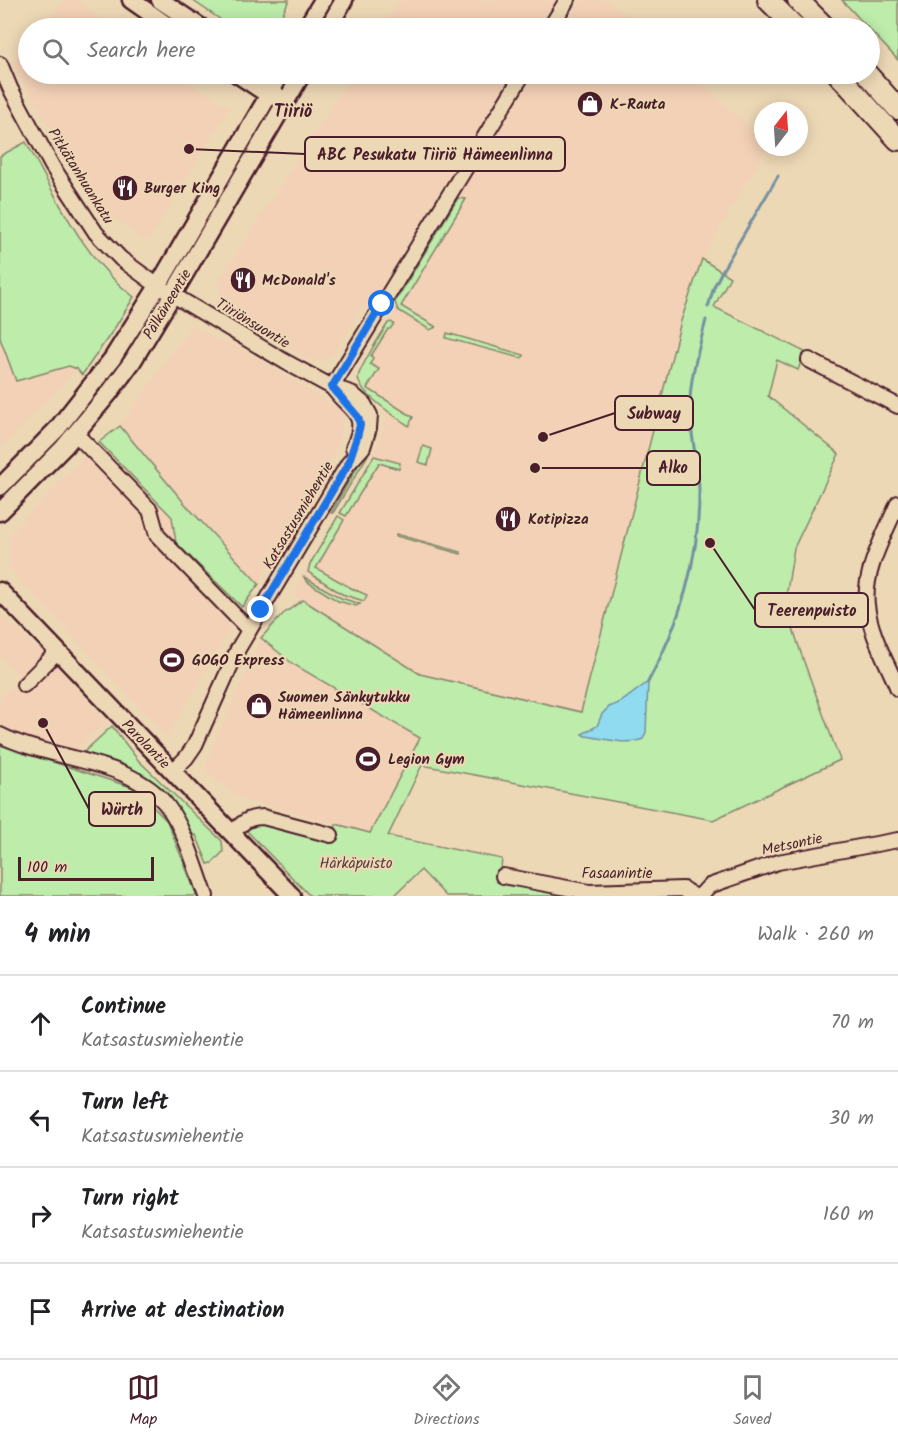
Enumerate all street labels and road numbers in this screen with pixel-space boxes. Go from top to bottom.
street label: Pitkätanhuankatu [41,124,119,229]
street label: Pälkäneentie [137,264,199,344]
street label: Tiiriönsuontie [211,292,294,356]
street label: Katsastusmiehentie [257,457,341,574]
street label: Parolantie [115,714,176,775]
street label: Metsontie [760,827,825,863]
street label: Fasaanintie [581,862,653,886]

